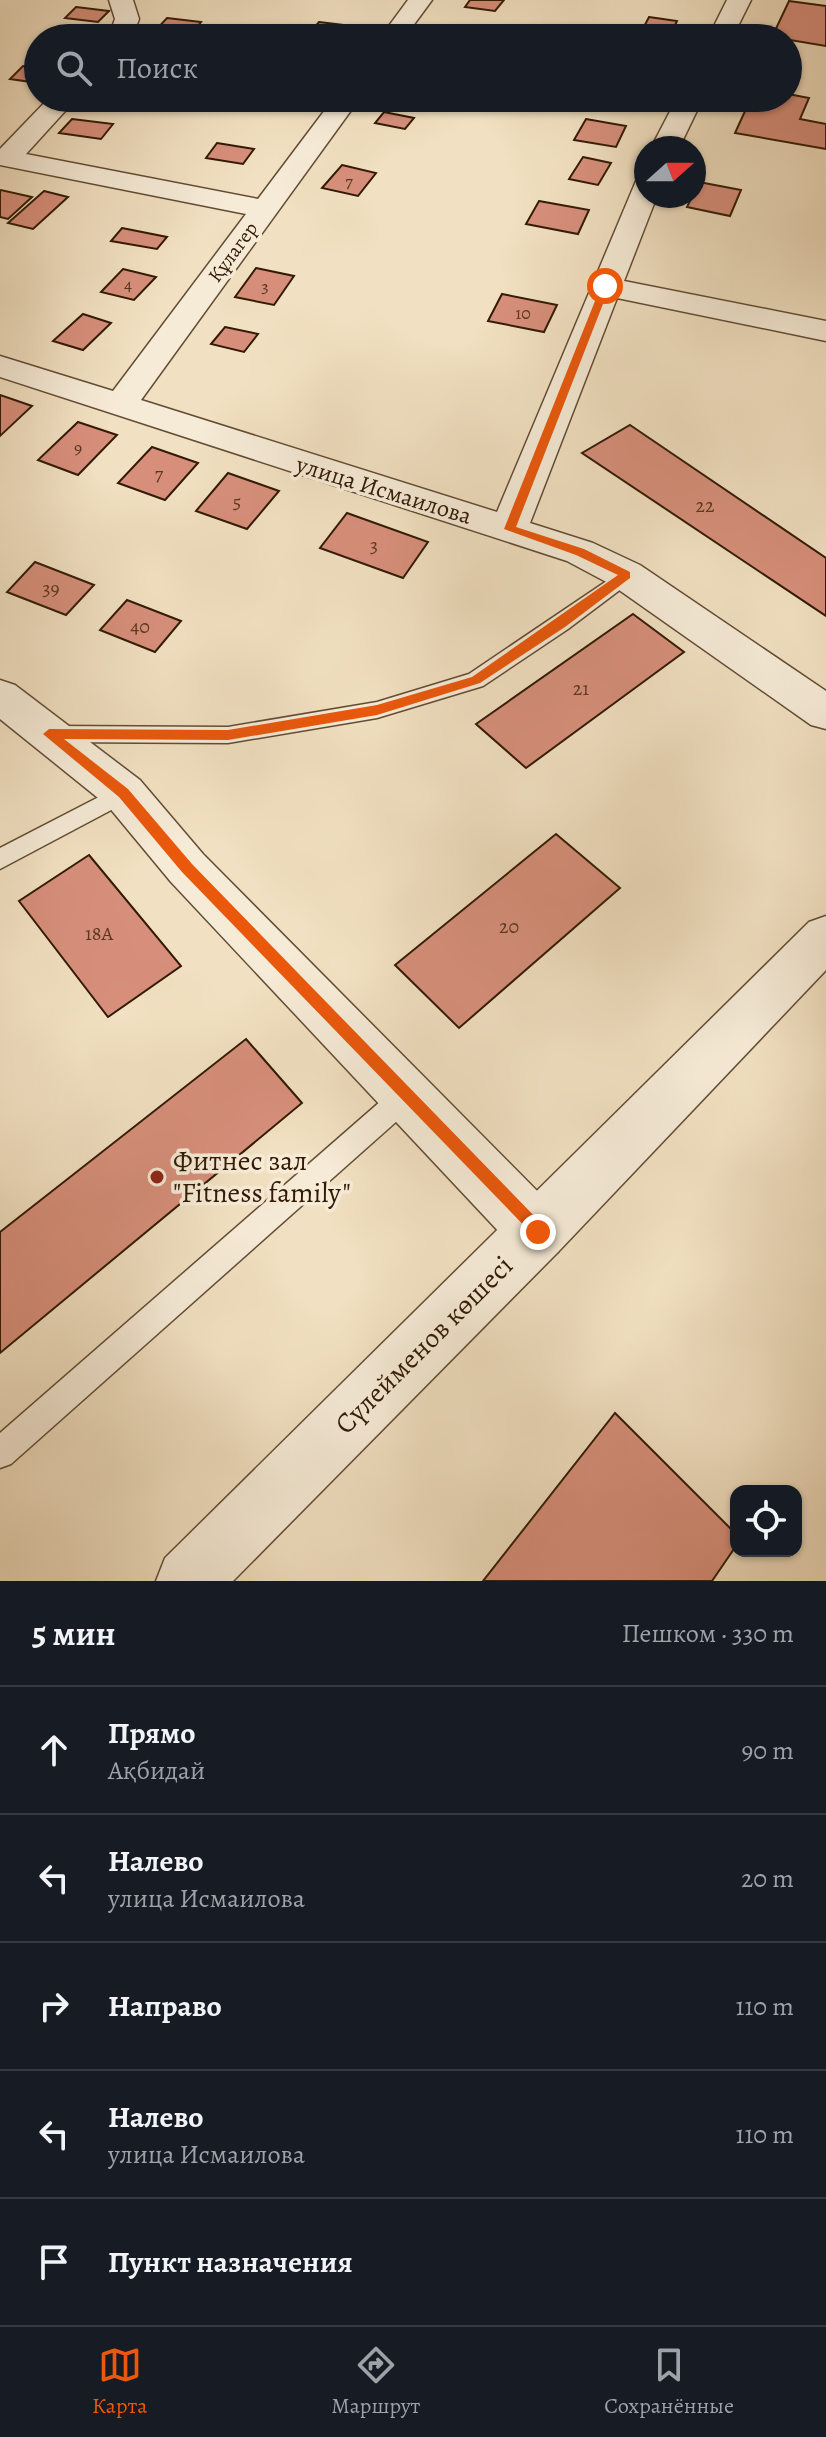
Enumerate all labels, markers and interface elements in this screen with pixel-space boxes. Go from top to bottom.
search box [24,24,802,112]
icon: search [52,46,96,90]
text: Поиск [116,48,198,88]
north arrow [634,136,706,208]
house number: 7 [345,169,353,193]
street label: Құлагер [202,216,264,288]
route start [587,268,623,304]
house number: 4 [124,272,132,296]
house number: 3 [261,274,269,298]
house number: 10 [515,301,531,325]
house number: 9 [74,436,82,460]
street label: улица Исмаилова [291,448,476,532]
house number: 7 [155,460,164,487]
house number: 5 [233,488,241,515]
house number: 22 [696,492,715,519]
house number: 3 [370,532,378,559]
house number: 39 [42,575,60,602]
house number: 40 [130,613,150,640]
house number: 21 [573,675,589,702]
house number: 20 [499,913,519,940]
house number: 18А [85,920,113,947]
place label: Фитнес зал "Fitness family" [173,1142,351,1212]
marker: Фитнес зал "Fitness family" [148,1168,166,1186]
route end [520,1214,556,1250]
street label: Сүлейменов көшесі [326,1247,522,1443]
map controls [730,1485,802,1557]
button: locate [730,1485,802,1557]
text: 5 мин [32,1610,116,1657]
text: Пешком · 330 m [622,1616,794,1651]
text: Прямо [108,1713,195,1753]
icon: ahead [32,1728,76,1772]
text: 90 m [742,1733,794,1768]
text: Ақбидай [108,1753,205,1788]
text: Налево [108,1841,203,1881]
icon: left [32,1856,76,1900]
text: 20 m [741,1861,794,1896]
text: улица Исмаилова [108,1881,305,1916]
icon: right [32,1984,76,2028]
text: Направо [108,1986,222,2026]
text: 110 m [736,1989,794,2024]
text: Налево [108,2097,203,2137]
icon: left [32,2112,76,2156]
text: 110 m [736,2117,794,2152]
text: улица Исмаилова [108,2137,305,2172]
icon: arrive [32,2240,76,2284]
text: Пункт назначения [108,2242,353,2282]
tab: Карта [92,2343,147,2421]
tab: Маршрут [331,2343,420,2421]
tab: Сохранённые [604,2343,734,2421]

